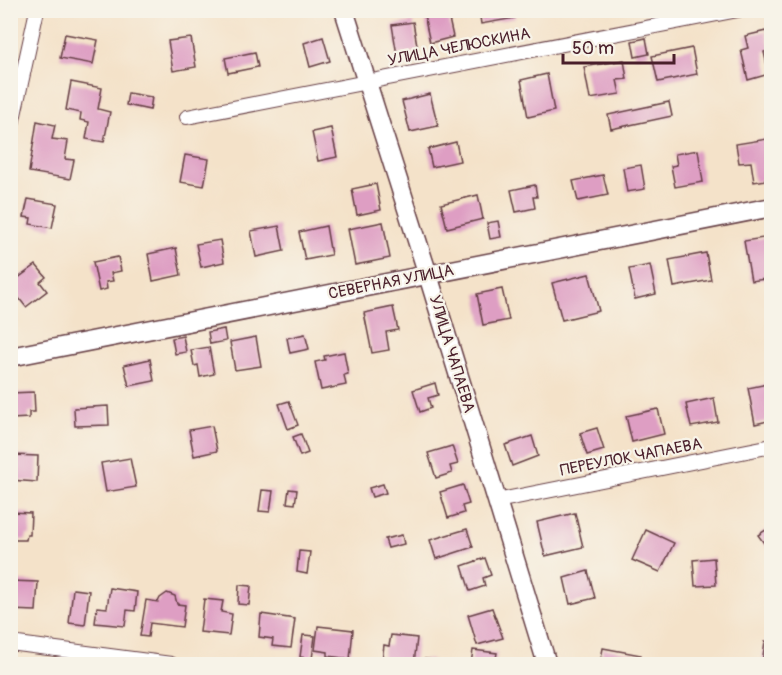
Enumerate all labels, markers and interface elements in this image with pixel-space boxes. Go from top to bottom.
street label: УЛИЦА ЧЕЛЮСКИНА [386,23,532,71]
scale bar [563,27,674,65]
text: 50 m [572,37,614,60]
street label: СЕВЕРНАЯ УЛИЦА [327,260,455,304]
street label: УЛИЦА ЧАПАЕВА [425,293,479,415]
street label: ПЕРЕУЛОК ЧАПАЕВА [558,433,704,481]

